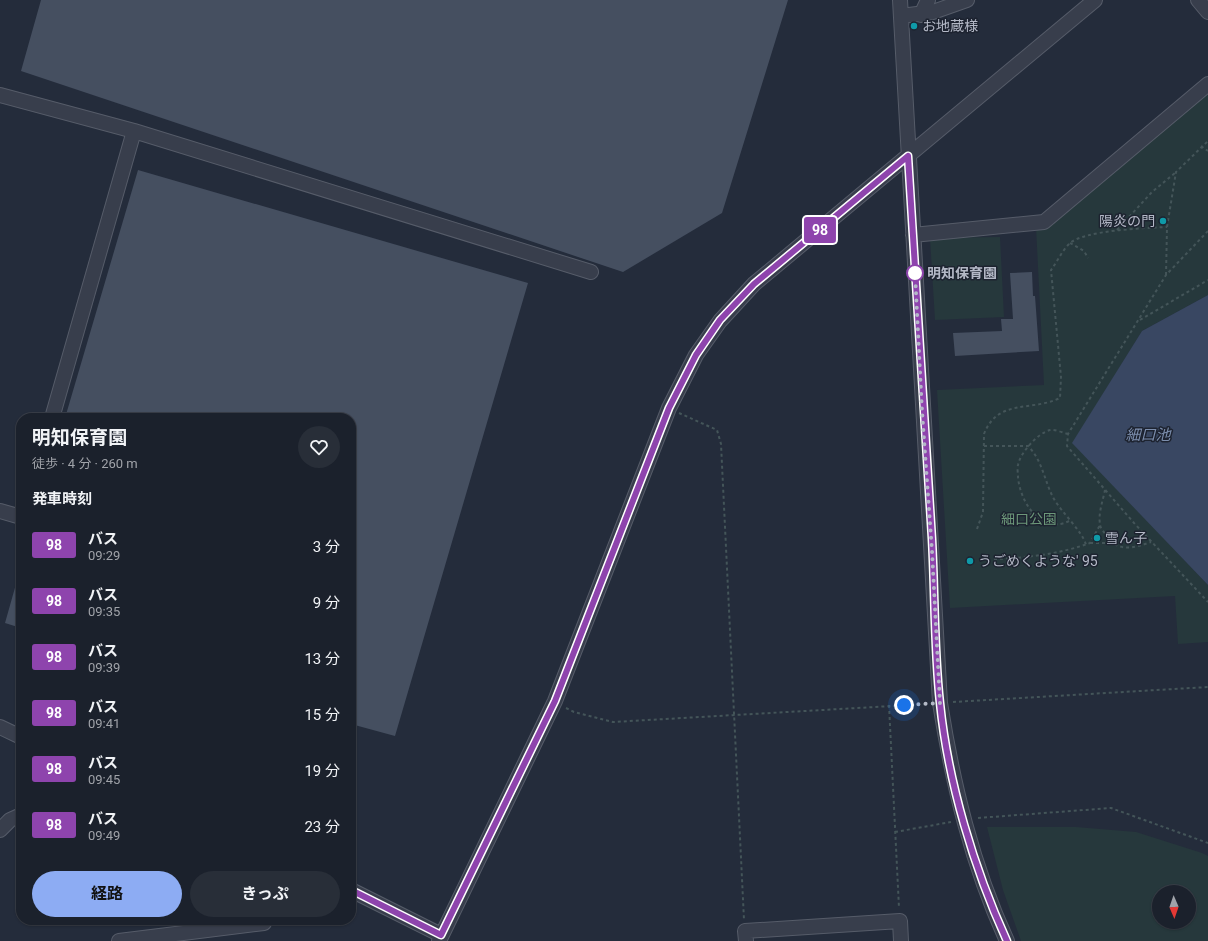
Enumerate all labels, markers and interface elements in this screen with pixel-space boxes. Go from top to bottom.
place label: お地蔵様 [922,18,978,34]
marker: お地蔵様 [909,21,919,31]
place label: 陽炎の門 [1099,213,1155,229]
marker: 陽炎の門 [1158,216,1168,226]
line badge: 98 [802,217,838,243]
text: 98 [812,222,828,238]
marker: 明知保育園 [906,264,924,282]
place label: 明知保育園 [927,265,997,281]
text: 明知保育園 [32,426,127,449]
button: heart [298,426,340,468]
water label: 細口池 [1125,426,1172,444]
text: 徒歩 · 4 分 · 260 m [32,456,138,471]
text: 発車時刻 [32,490,92,508]
park label: 細口公園 [1001,511,1057,527]
text: バス [88,530,118,548]
place label: 雪ん子 [1105,530,1147,546]
marker: 雪ん子 [1092,533,1102,543]
text: 98 [46,537,62,553]
text: 3 分 [313,538,340,556]
text: 09:29 [88,548,120,563]
place label: うごめくような' 95 [978,553,1098,569]
marker: うごめくような' 95 [965,556,975,566]
text: バス [88,586,118,604]
text: 98 [46,593,62,609]
text: 9 分 [313,594,340,612]
text: 09:35 [88,604,120,619]
text: バス [88,642,118,660]
text: 98 [46,649,62,665]
text: 13 分 [304,650,340,668]
text: 09:39 [88,660,120,675]
your location [894,695,914,715]
text: バス [88,698,118,716]
text: 98 [46,705,62,721]
text: 15 分 [304,706,340,724]
text: 09:41 [88,716,120,731]
text: バス [88,754,118,772]
text: 98 [46,761,62,777]
text: 19 分 [304,762,340,780]
text: 09:45 [88,772,120,787]
text: バス [88,810,118,828]
text: 98 [46,817,62,833]
text: 23 分 [304,818,340,836]
text: 09:49 [88,828,120,843]
button: 経路 [32,871,182,917]
button: きっぷ [190,871,340,917]
north arrow [1152,885,1196,929]
map controls [1152,885,1196,929]

